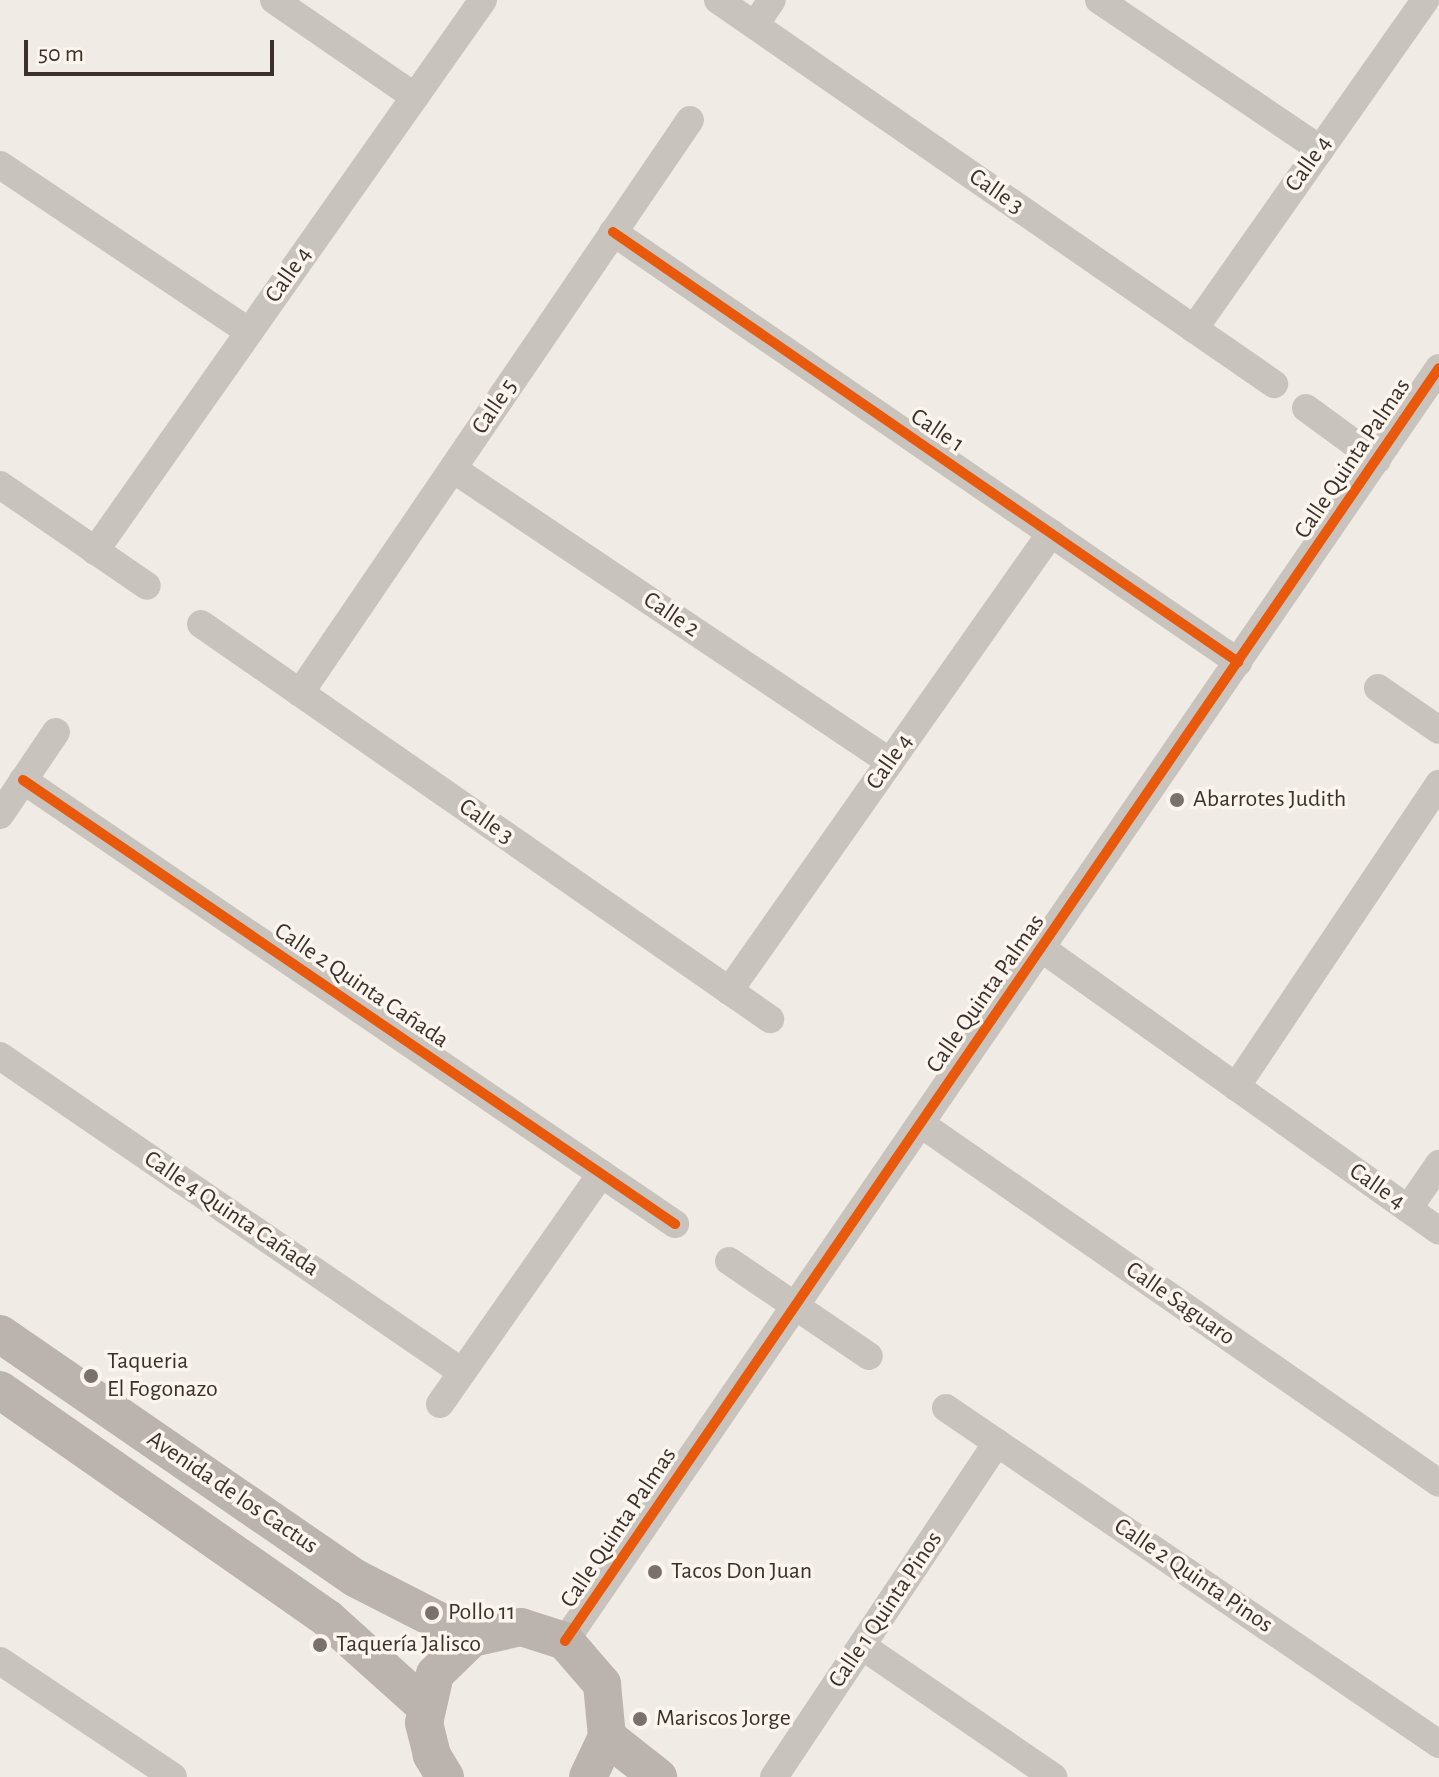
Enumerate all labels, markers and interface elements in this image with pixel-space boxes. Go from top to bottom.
scale bar [28,24,278,74]
text: 50 m [38,42,84,66]
street label: Calle 4 [1279,130,1339,198]
street label: Calle 3 [963,163,1029,221]
street label: Calle 4 [259,241,319,309]
street label: Calle Quinta Palmas [1289,373,1417,545]
street label: Calle 5 [466,374,524,440]
street label: Calle 1 [905,403,969,459]
street label: Calle 2 [638,586,704,644]
street label: Calle 4 [860,728,920,796]
place label: Abarrotes Judith [1193,786,1346,814]
marker: Abarrotes Judith [1168,791,1186,809]
street label: Calle 3 [453,793,519,851]
street label: Calle Quinta Palmas [921,909,1051,1079]
street label: Calle 2 Quinta Cañada [268,917,454,1055]
street label: Calle 4 Quinta Cañada [138,1145,324,1283]
street label: Calle 4 [1343,1157,1411,1217]
street label: Calle Saguaro [1120,1256,1240,1352]
place label: Taqueria El Fogonazo [107,1348,218,1404]
marker: Taqueria El Fogonazo [82,1367,100,1385]
street label: Avenida de los Cactus [141,1425,323,1561]
street label: Calle Quinta Palmas [555,1442,683,1614]
street label: Calle 2 Quinta Pinos [1108,1512,1278,1640]
street label: Calle 1 Quinta Pinos [823,1526,949,1694]
place label: Tacos Don Juan [671,1558,812,1586]
marker: Tacos Don Juan [646,1563,664,1581]
place label: Pollo 11 [448,1599,515,1627]
marker: Pollo 11 [423,1604,441,1622]
place label: Taquería Jalisco [336,1631,481,1659]
marker: Taquería Jalisco [311,1636,329,1654]
place label: Mariscos Jorge [656,1705,791,1733]
marker: Mariscos Jorge [631,1710,649,1728]

